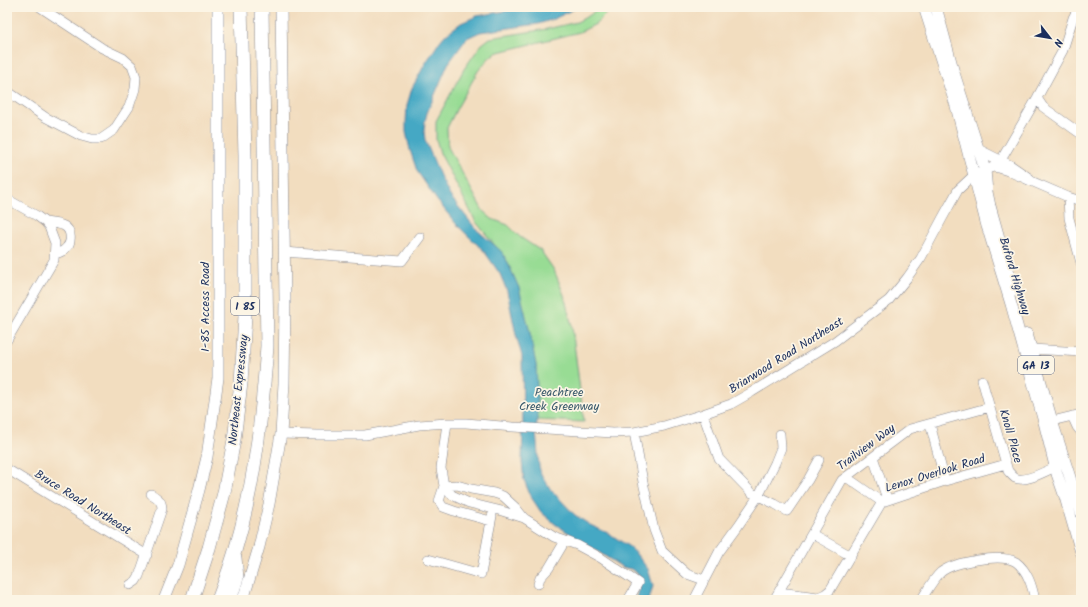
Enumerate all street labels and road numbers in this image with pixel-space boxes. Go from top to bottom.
street label: Buford Highway [994,235,1035,318]
street label: I-85 Access Road [196,261,215,352]
road number: I 85 [231,297,259,315]
street label: Briarwood Road Northeast [725,312,848,398]
street label: Northeast Expressway [223,333,254,446]
road number: GA 13 [1018,356,1054,374]
street label: Knoll Place [994,407,1027,466]
street label: Trailview Way [833,419,900,476]
street label: Lenox Overlook Road [883,449,989,498]
street label: Bruce Road Northeast [31,465,135,540]

